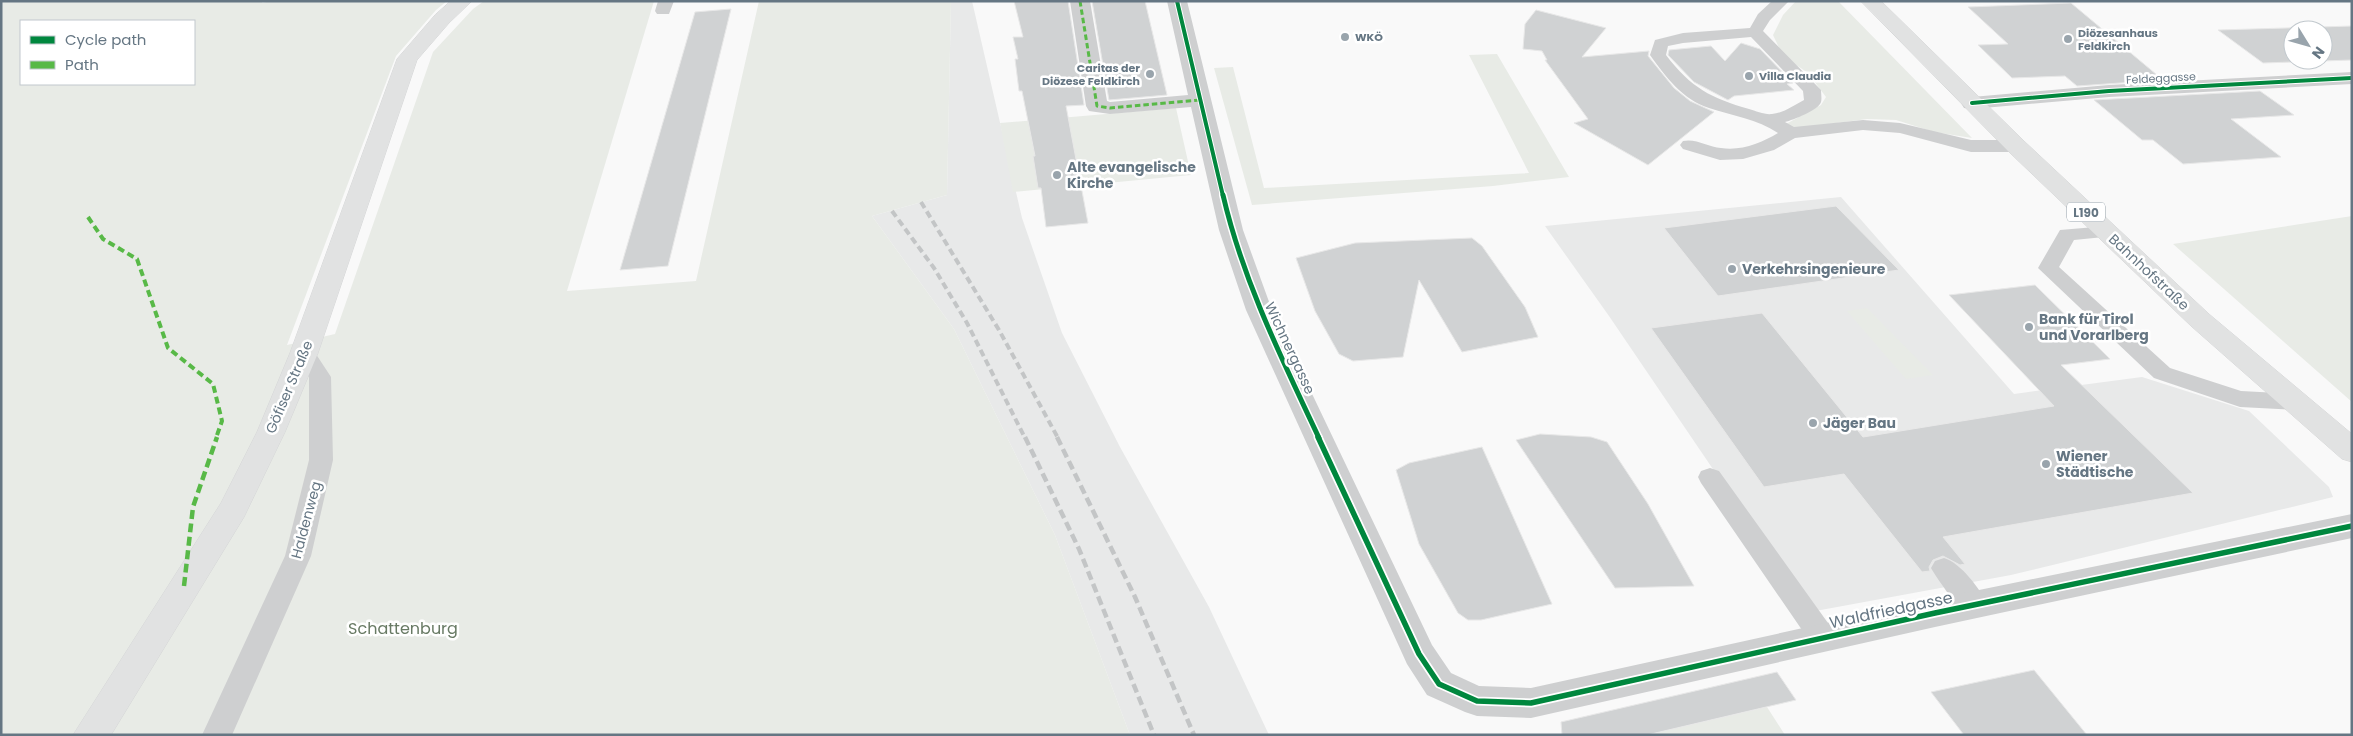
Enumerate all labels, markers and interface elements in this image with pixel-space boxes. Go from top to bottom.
legend [20,20,195,85]
north arrow [2283,20,2333,70]
place label: Diözesanhaus Feldkirch [2078,25,2158,54]
text: Cycle path [65,29,146,50]
place label: WKÖ [1355,29,1383,45]
marker: WKÖ [1339,31,1351,43]
marker: Diözesanhaus Feldkirch [2062,33,2074,45]
text: N [2307,43,2330,63]
text: Path [65,54,99,75]
place label: Caritas der Diözese Feldkirch [1042,60,1140,89]
marker: Caritas der Diözese Feldkirch [1144,68,1156,80]
place label: Villa Claudia [1759,68,1831,84]
street label: Feldeggasse [2126,68,2197,88]
marker: Villa Claudia [1743,70,1755,82]
place label: Alte evangelische Kirche [1067,157,1196,193]
marker: Alte evangelische Kirche [1051,169,1063,181]
road number: L190 [2067,202,2105,222]
street label: Bahnhofstraße [2104,229,2194,315]
place label: Verkehrsingenieure [1742,259,1886,279]
marker: Verkehrsingenieure [1726,263,1738,275]
street label: Wichnergasse [1260,299,1320,398]
place label: Bank für Tirol und Vorarlberg [2039,309,2149,345]
marker: Bank für Tirol und Vorarlberg [2023,321,2035,333]
street label: Göfiser Straße [260,337,318,437]
place label: Jäger Bau [1823,413,1896,433]
marker: Jäger Bau [1807,417,1819,429]
place label: Wiener Städtische [2056,446,2134,482]
marker: Wiener Städtische [2040,458,2052,470]
street label: Haldenweg [286,479,326,561]
street label: Waldfriedgasse [1827,586,1955,634]
park label: Schattenburg [348,617,458,640]

